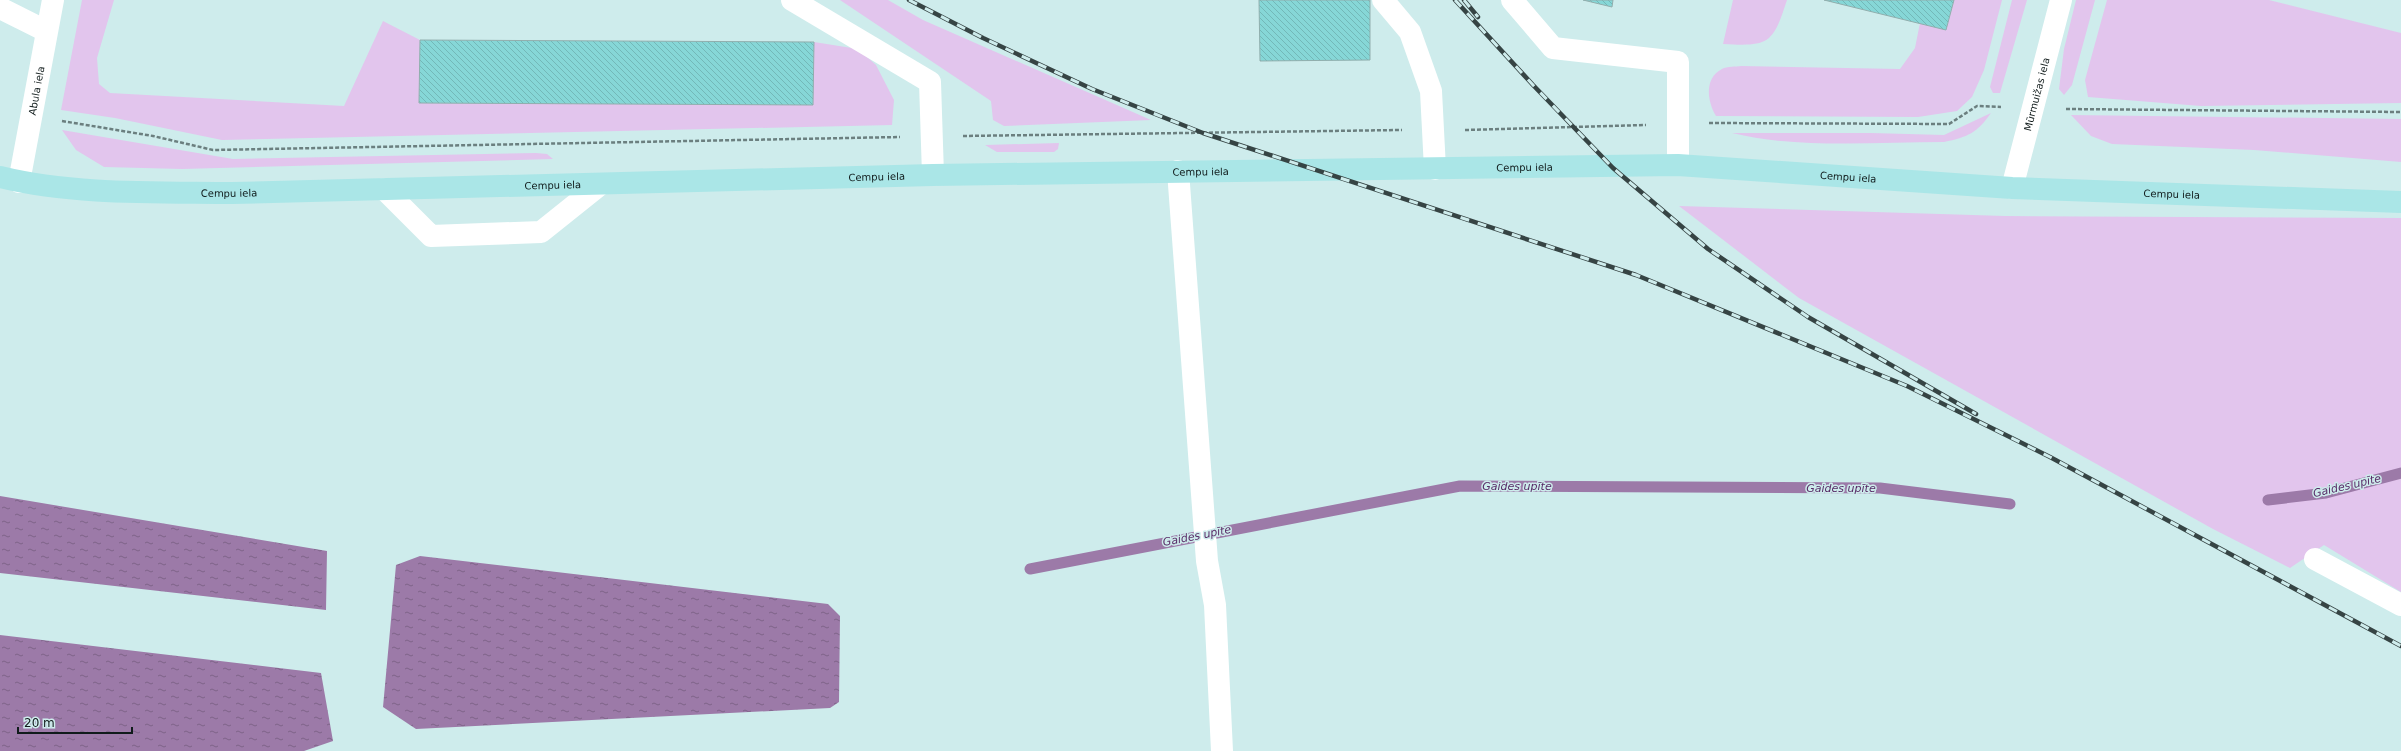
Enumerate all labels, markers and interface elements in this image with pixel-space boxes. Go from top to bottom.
street label: Mūrmuižas iela [2022,56,2051,132]
street label: Abula iela [26,65,46,116]
street label: Cempu iela [1496,161,1553,173]
street label: Cempu iela [1172,166,1229,177]
street label: Cempu iela [1820,169,1877,184]
street label: Cempu iela [848,170,905,183]
street label: Cempu iela [524,179,581,191]
street label: Cempu iela [201,187,257,199]
street label: Cempu iela [2143,187,2200,200]
water label: Gaides upīte [2312,472,2382,500]
water label: Gaides upīte [1482,480,1552,493]
water label: Gaides upīte [1806,482,1876,495]
water label: Gaides upīte [1162,523,1233,549]
scale bar [18,709,132,735]
text: 20 m [24,716,55,730]

